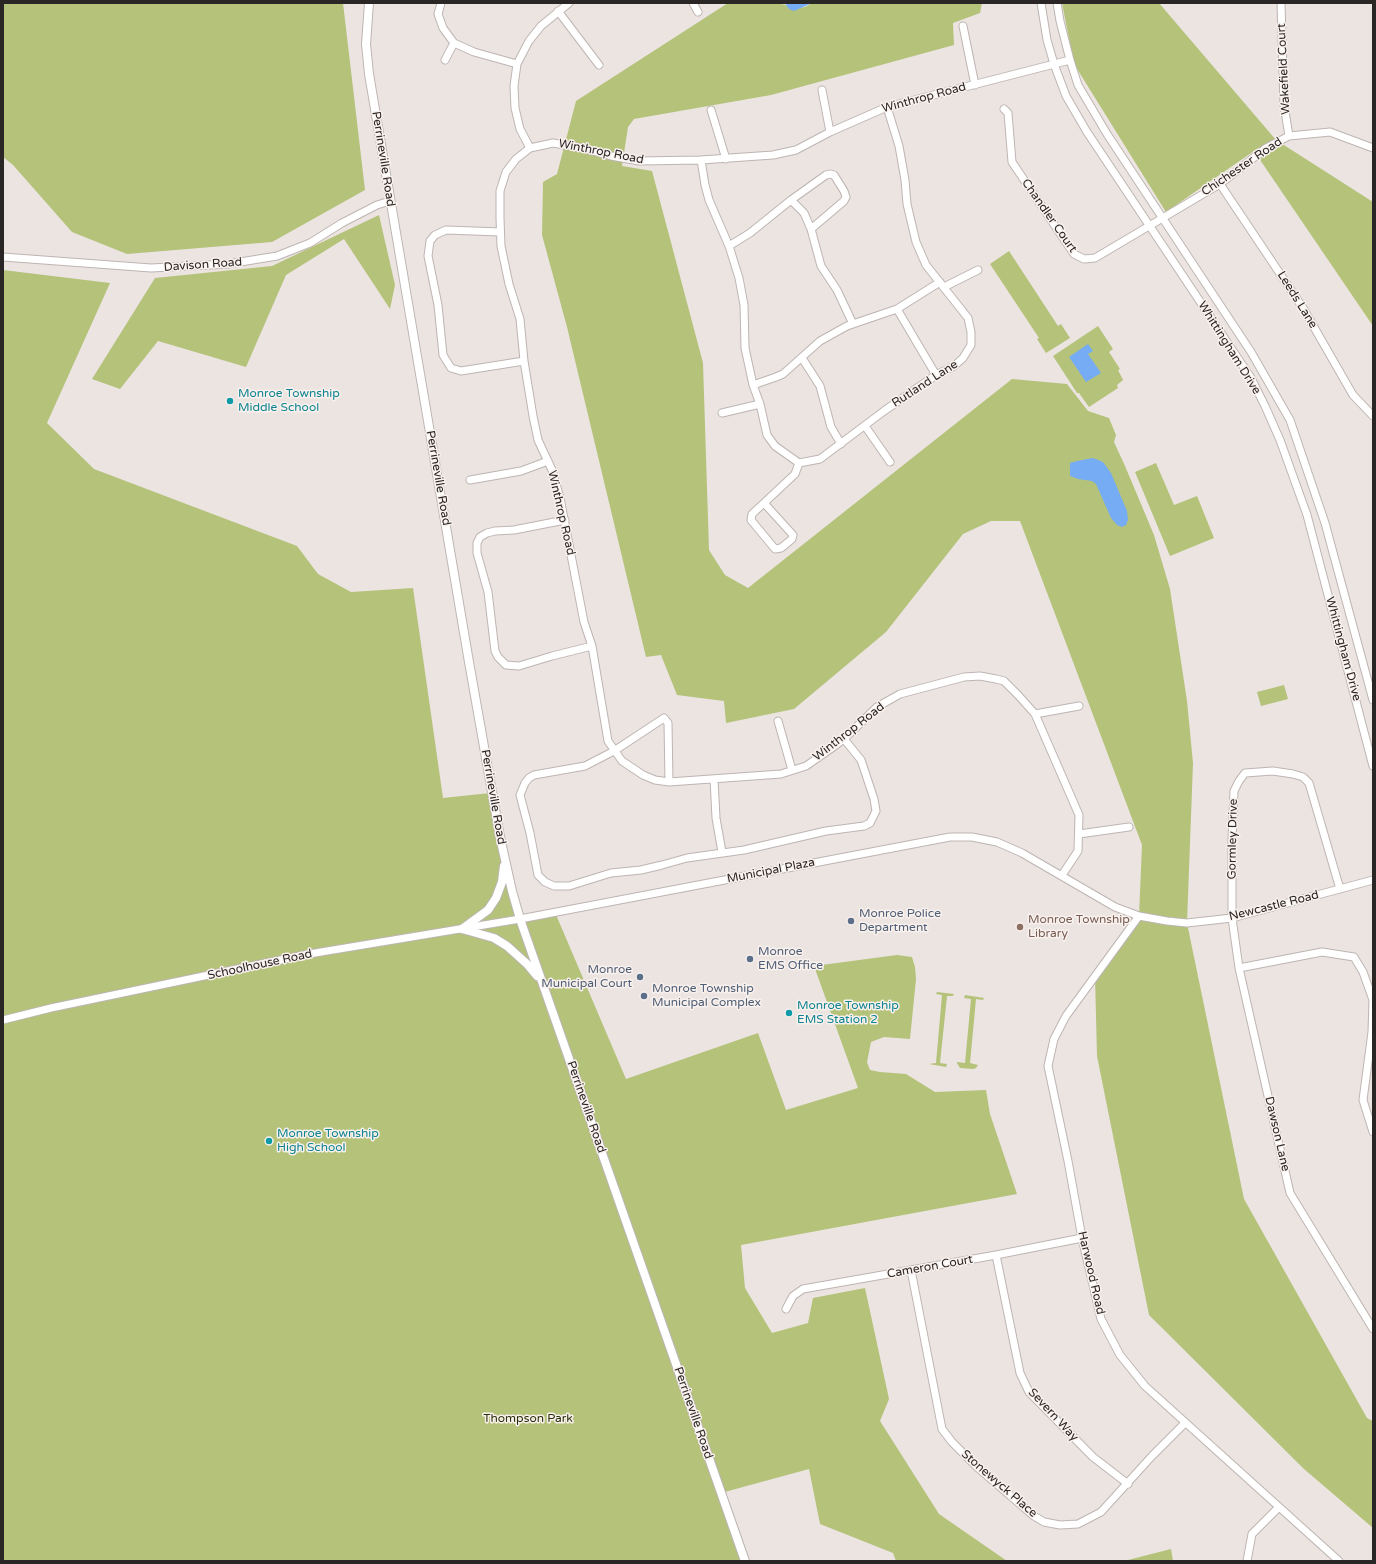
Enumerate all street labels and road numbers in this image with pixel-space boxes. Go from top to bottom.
street label: Wakefield Court [1274,23,1294,115]
street label: Winthrop Road [880,80,968,116]
street label: Perrineville Road [368,110,398,208]
street label: Chichester Road [1199,135,1285,199]
street label: Winthrop Road [557,137,645,167]
street label: Chandler Court [1018,176,1080,256]
street label: Davison Road [163,255,243,275]
street label: Leeds Lane [1274,269,1320,331]
street label: Whittingham Drive [1194,299,1264,397]
street label: Rutland Lane [889,357,961,411]
street label: Perrineville Road [423,429,453,527]
street label: Winthrop Road [544,469,578,557]
street label: Whittingham Drive [1322,595,1364,703]
street label: Winthrop Road [810,700,888,764]
street label: Perrineville Road [478,748,508,846]
street label: Gormley Drive [1225,798,1241,880]
street label: Municipal Plaza [726,855,816,887]
street label: Newcastle Road [1228,888,1320,924]
street label: Schoolhouse Road [206,947,314,983]
street label: Perrineville Road [564,1059,608,1155]
street label: Dawson Lane [1261,1095,1293,1173]
street label: Harwood Road [1074,1230,1108,1316]
street label: Cameron Court [886,1252,974,1282]
street label: Perrineville Road [671,1365,715,1461]
street label: Severn Way [1025,1386,1081,1444]
street label: Stonewyck Place [958,1447,1040,1521]

